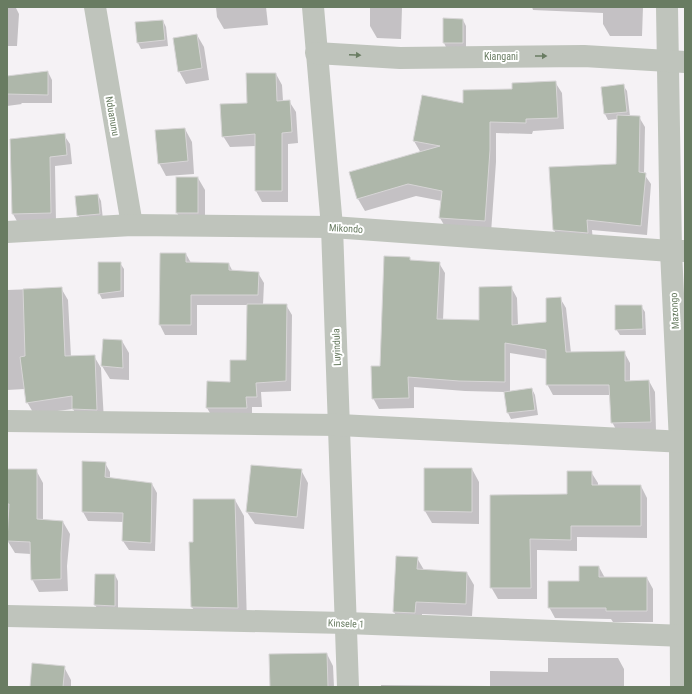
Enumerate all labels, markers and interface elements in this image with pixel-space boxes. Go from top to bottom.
street label: Kiangani [484,51,518,62]
one-way arrow [349,52,361,59]
one-way arrow [535,53,548,59]
street label: Nduanunu [104,95,121,137]
street label: Mikondo [329,222,363,235]
street label: Mazongo [668,292,681,329]
street label: Luyindula [330,328,343,366]
street label: Kinsele 1 [328,617,364,630]

